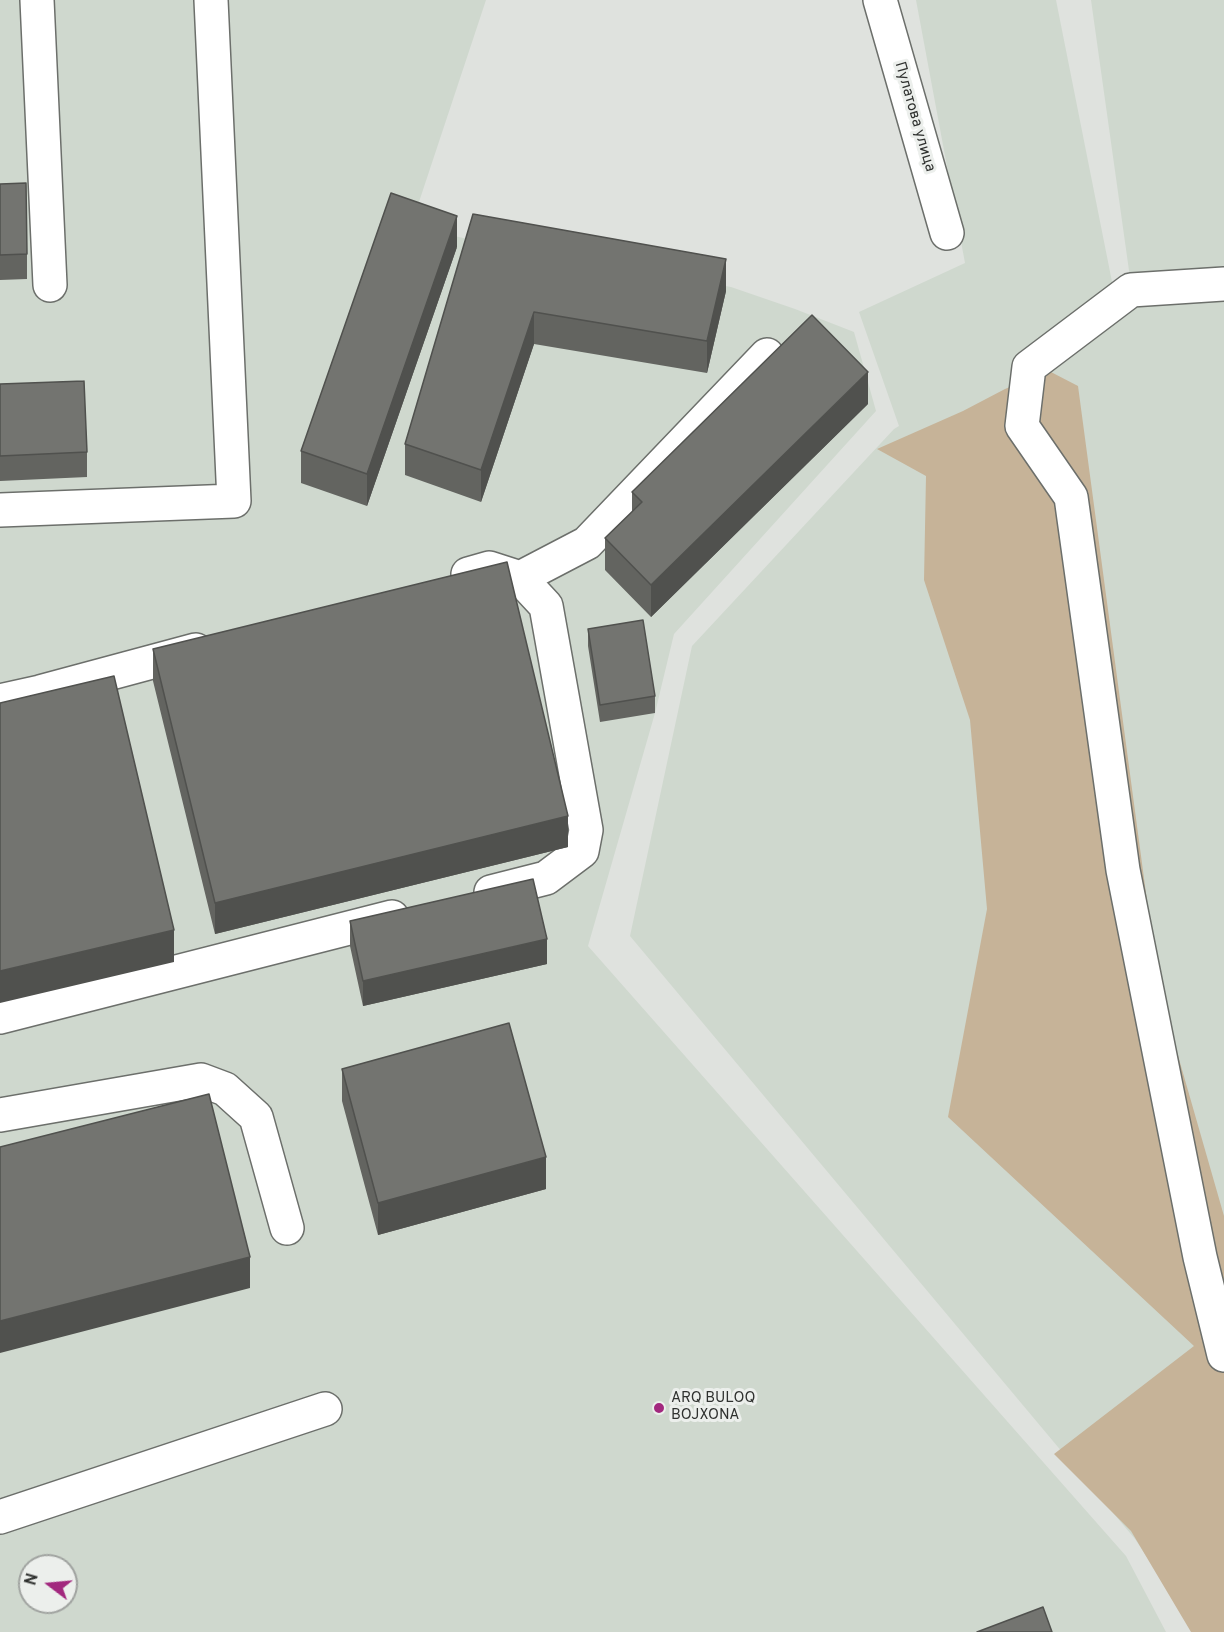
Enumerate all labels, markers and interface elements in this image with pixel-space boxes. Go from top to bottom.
street label: Пулатова улица [890,60,938,174]
place label: ARQ BULOQ BOJXONA [671,1390,756,1425]
marker: ARQ BULOQ BOJXONA [652,1401,666,1415]
north arrow [18,1554,78,1614]
text: N [21,1571,44,1588]

